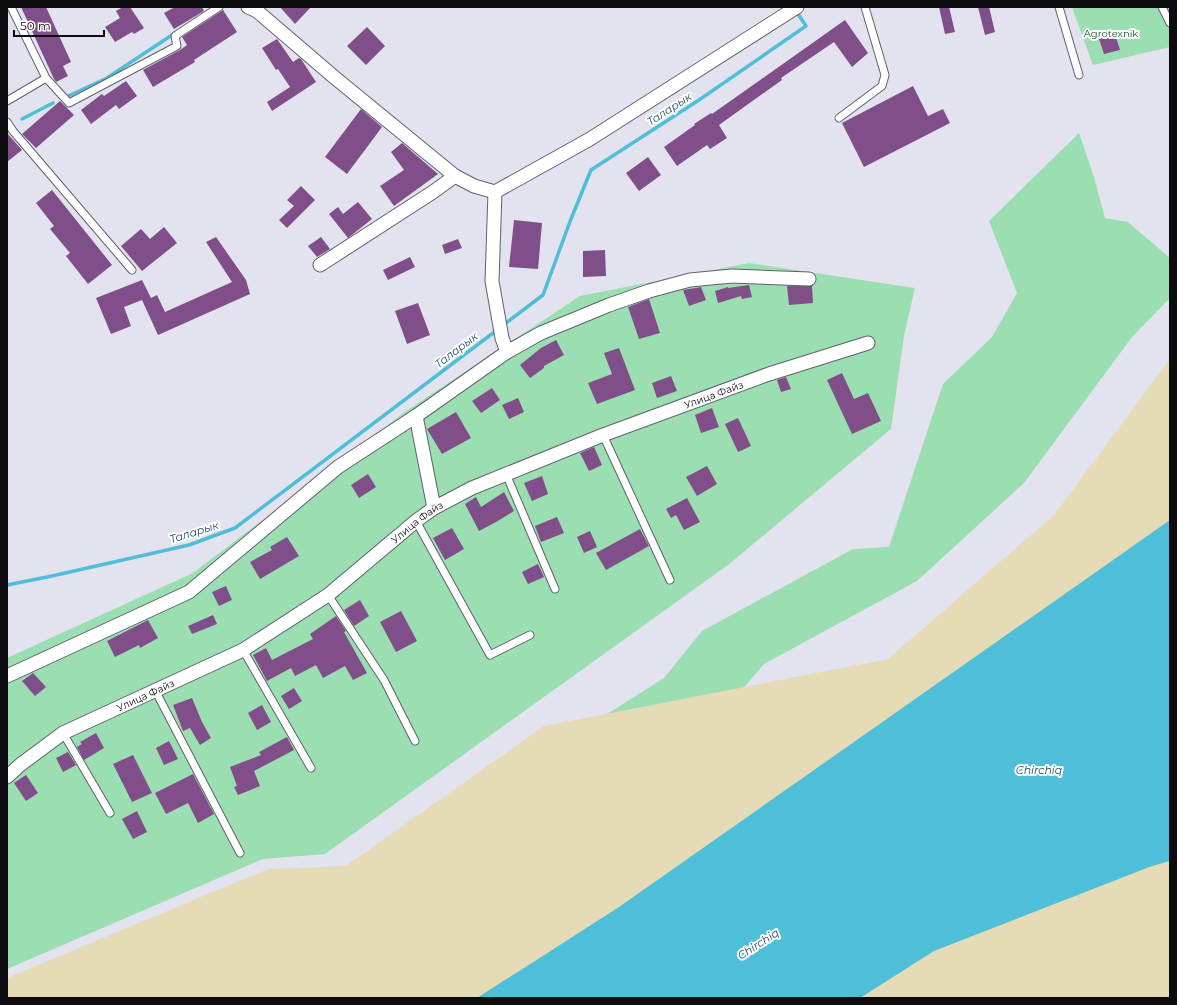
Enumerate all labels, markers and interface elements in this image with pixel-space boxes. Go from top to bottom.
scale bar [14,12,104,38]
text: 50 m [20,18,51,33]
park label: Agrotexnik [1084,27,1138,40]
water label: Таларык [644,89,695,129]
water label: Таларык [432,329,481,371]
street label: Улица Файз [682,378,745,412]
street label: Улица Файз [389,498,445,546]
water label: Таларык [168,518,221,546]
street label: Улица Файз [115,677,177,714]
water label: Chirchiq [1016,763,1062,777]
water label: Chirchiq [735,925,781,963]

